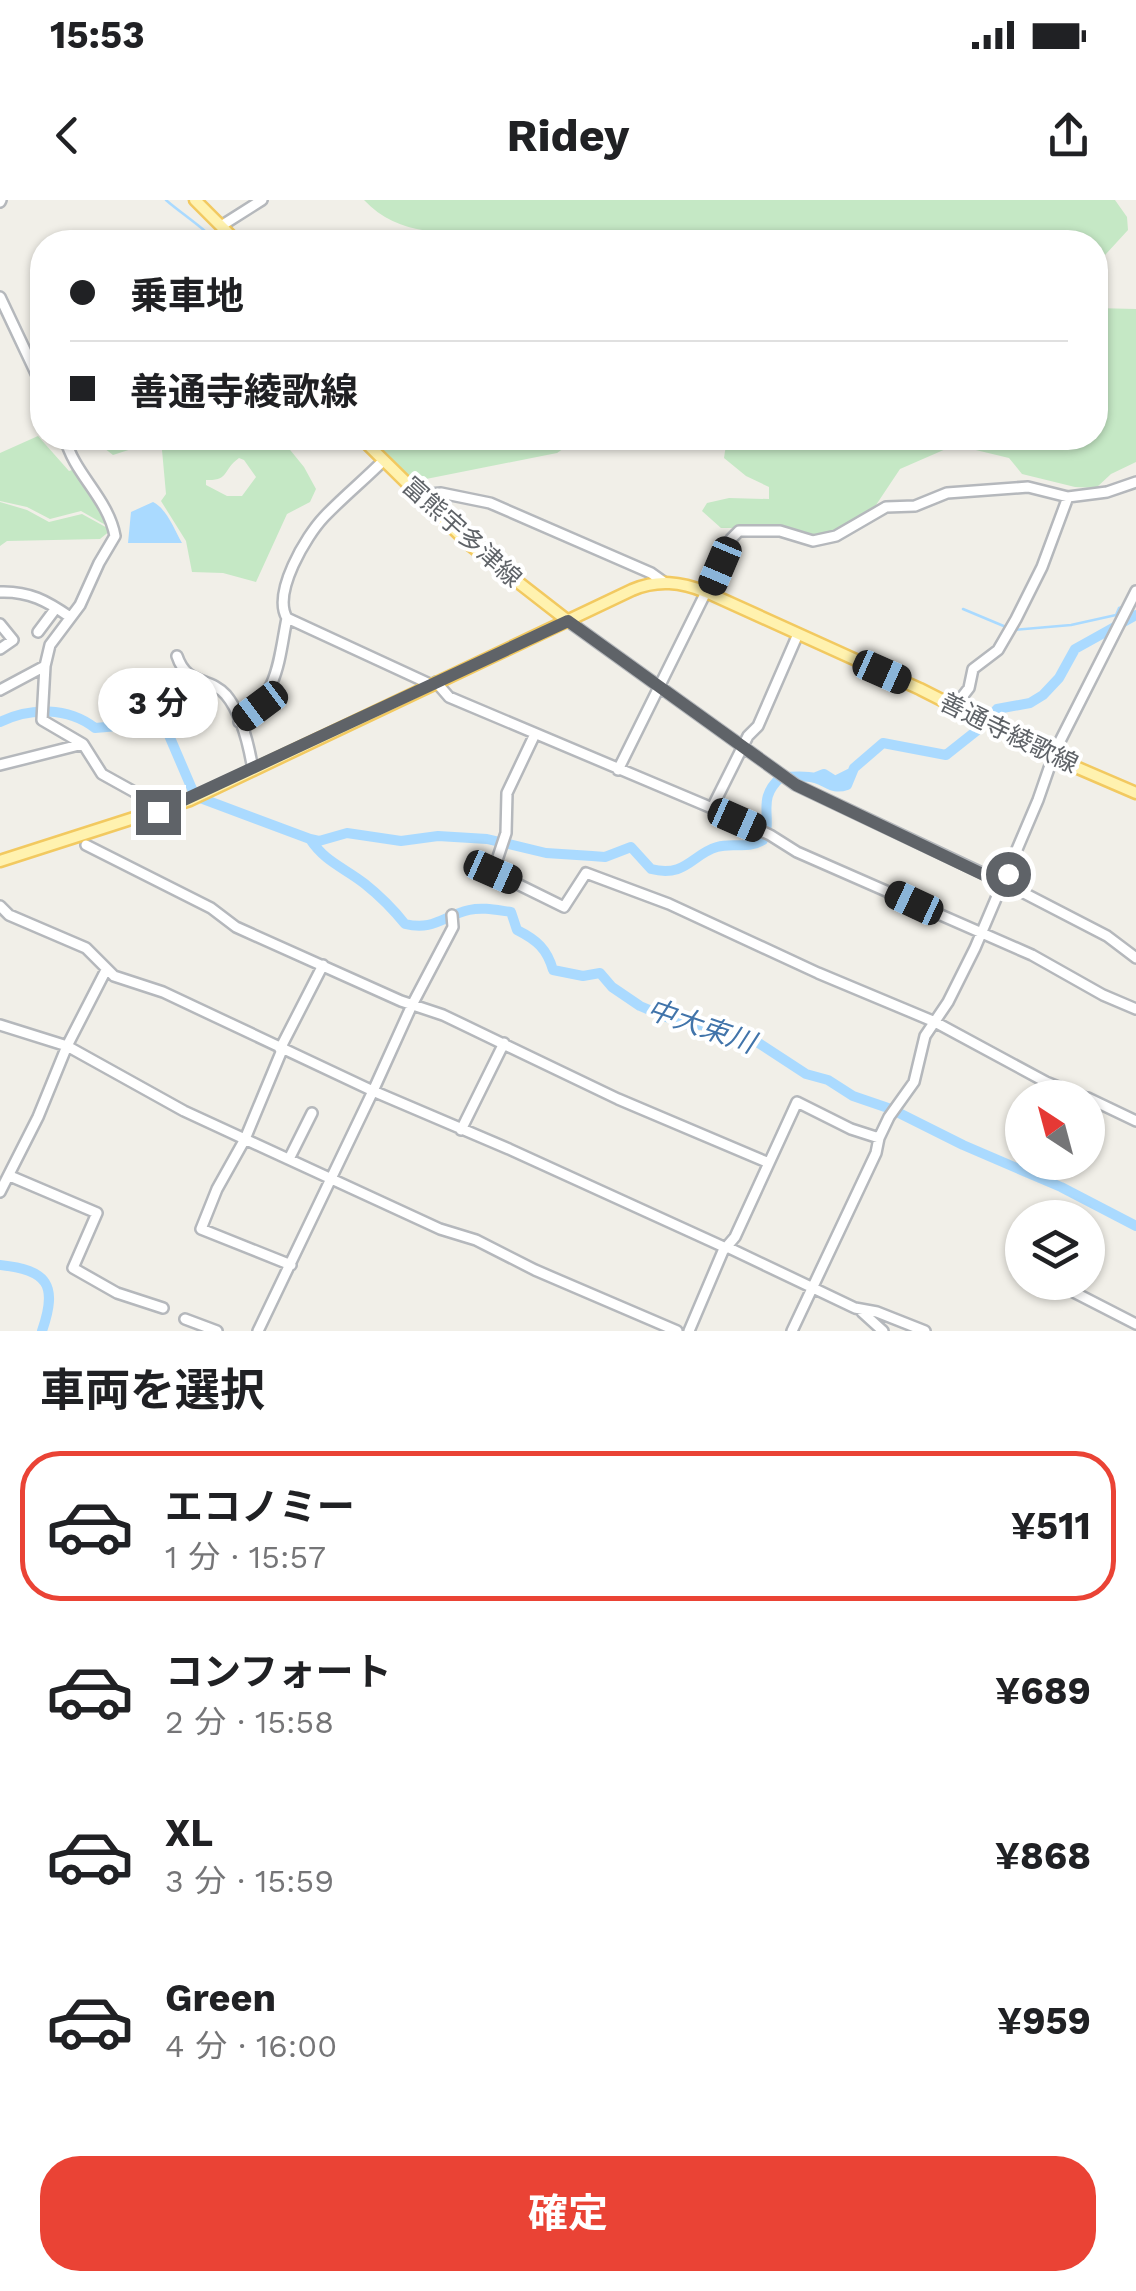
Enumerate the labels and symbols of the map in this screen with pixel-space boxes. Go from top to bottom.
street label: 富熊宇多津線 [397,471,527,593]
car [694,533,746,599]
car [848,646,916,698]
callout: 3 分 [98,667,218,737]
car [227,676,293,736]
street label: 善通寺綾歌線 [935,687,1083,779]
route end [136,790,181,835]
car [703,794,771,846]
car [459,846,527,898]
route start [986,852,1031,897]
car [880,877,948,929]
water label: 中大束川 [643,992,762,1061]
north arrow [1005,1080,1105,1180]

